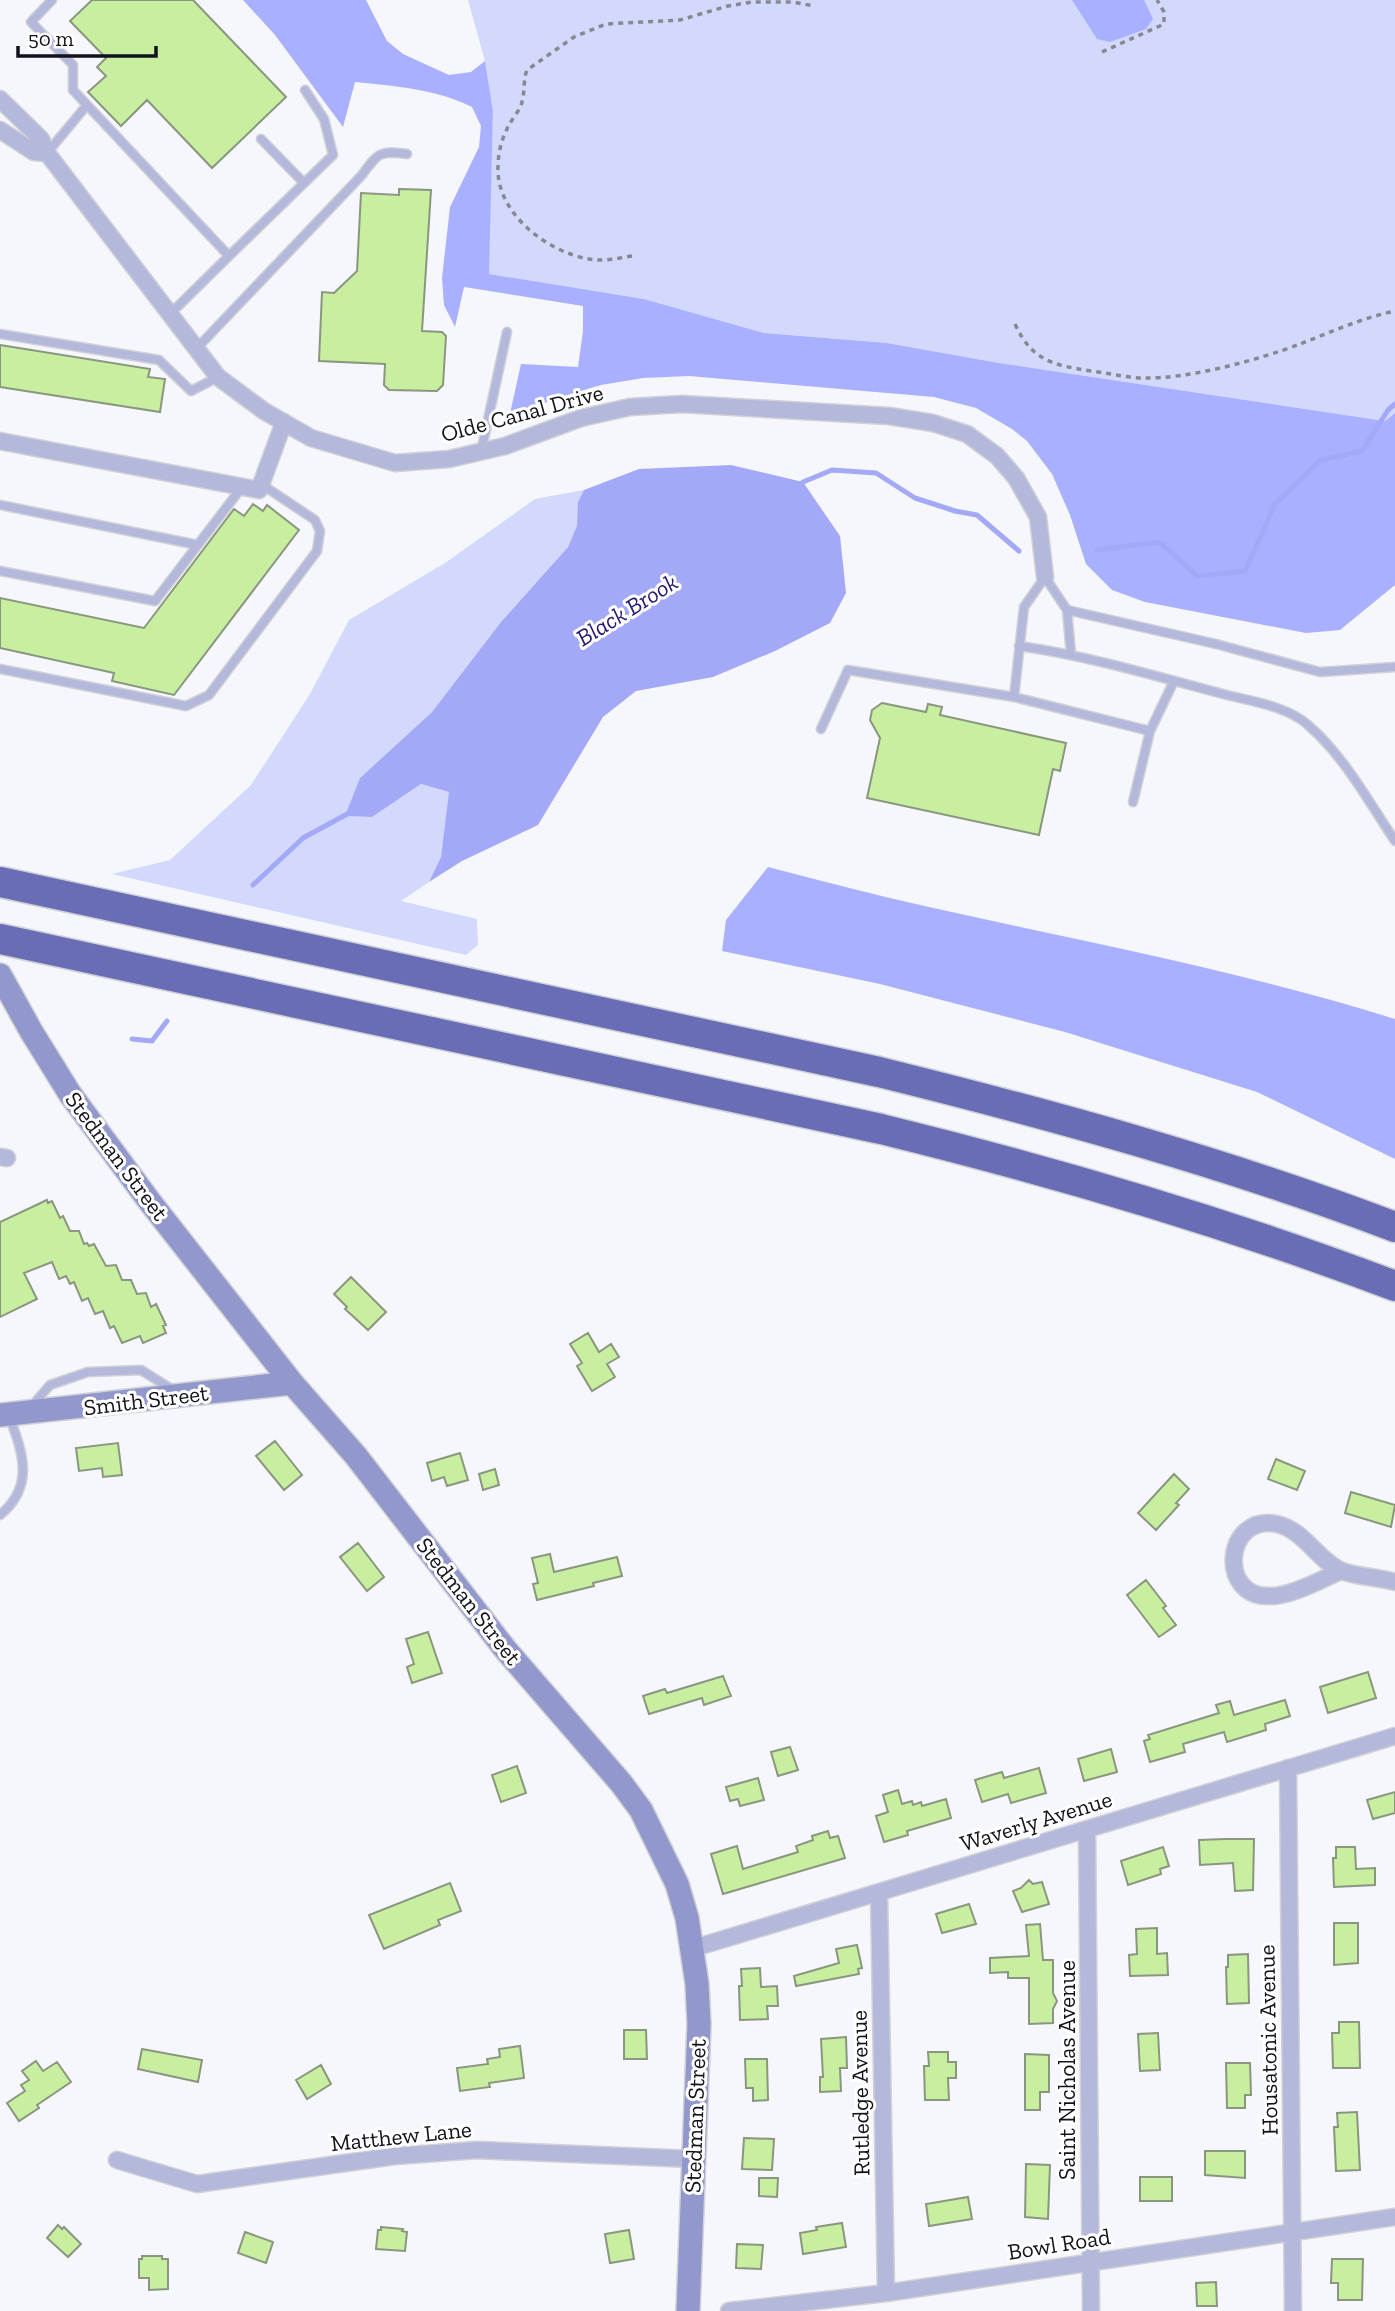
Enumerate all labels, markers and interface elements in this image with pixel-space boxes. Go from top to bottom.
scale bar [18,14,156,58]
text: 50 m [28,26,74,51]
street label: Olde Canal Drive [438,378,606,448]
water label: Black Brook [571,567,683,652]
street label: Stedman Street [59,1086,175,1226]
street label: Smith Street [82,1378,210,1422]
street label: Stedman Street [410,1532,528,1671]
street label: Waverly Avenue [957,1785,1115,1857]
street label: Housatonic Avenue [1252,1944,1284,2136]
street label: Saint Nicholas Avenue [1053,1960,1081,2180]
street label: Rutledge Avenue [845,2010,875,2176]
street label: Stedman Street [678,2038,712,2194]
street label: Matthew Lane [329,2115,473,2157]
street label: Bowl Road [1006,2222,1113,2266]

